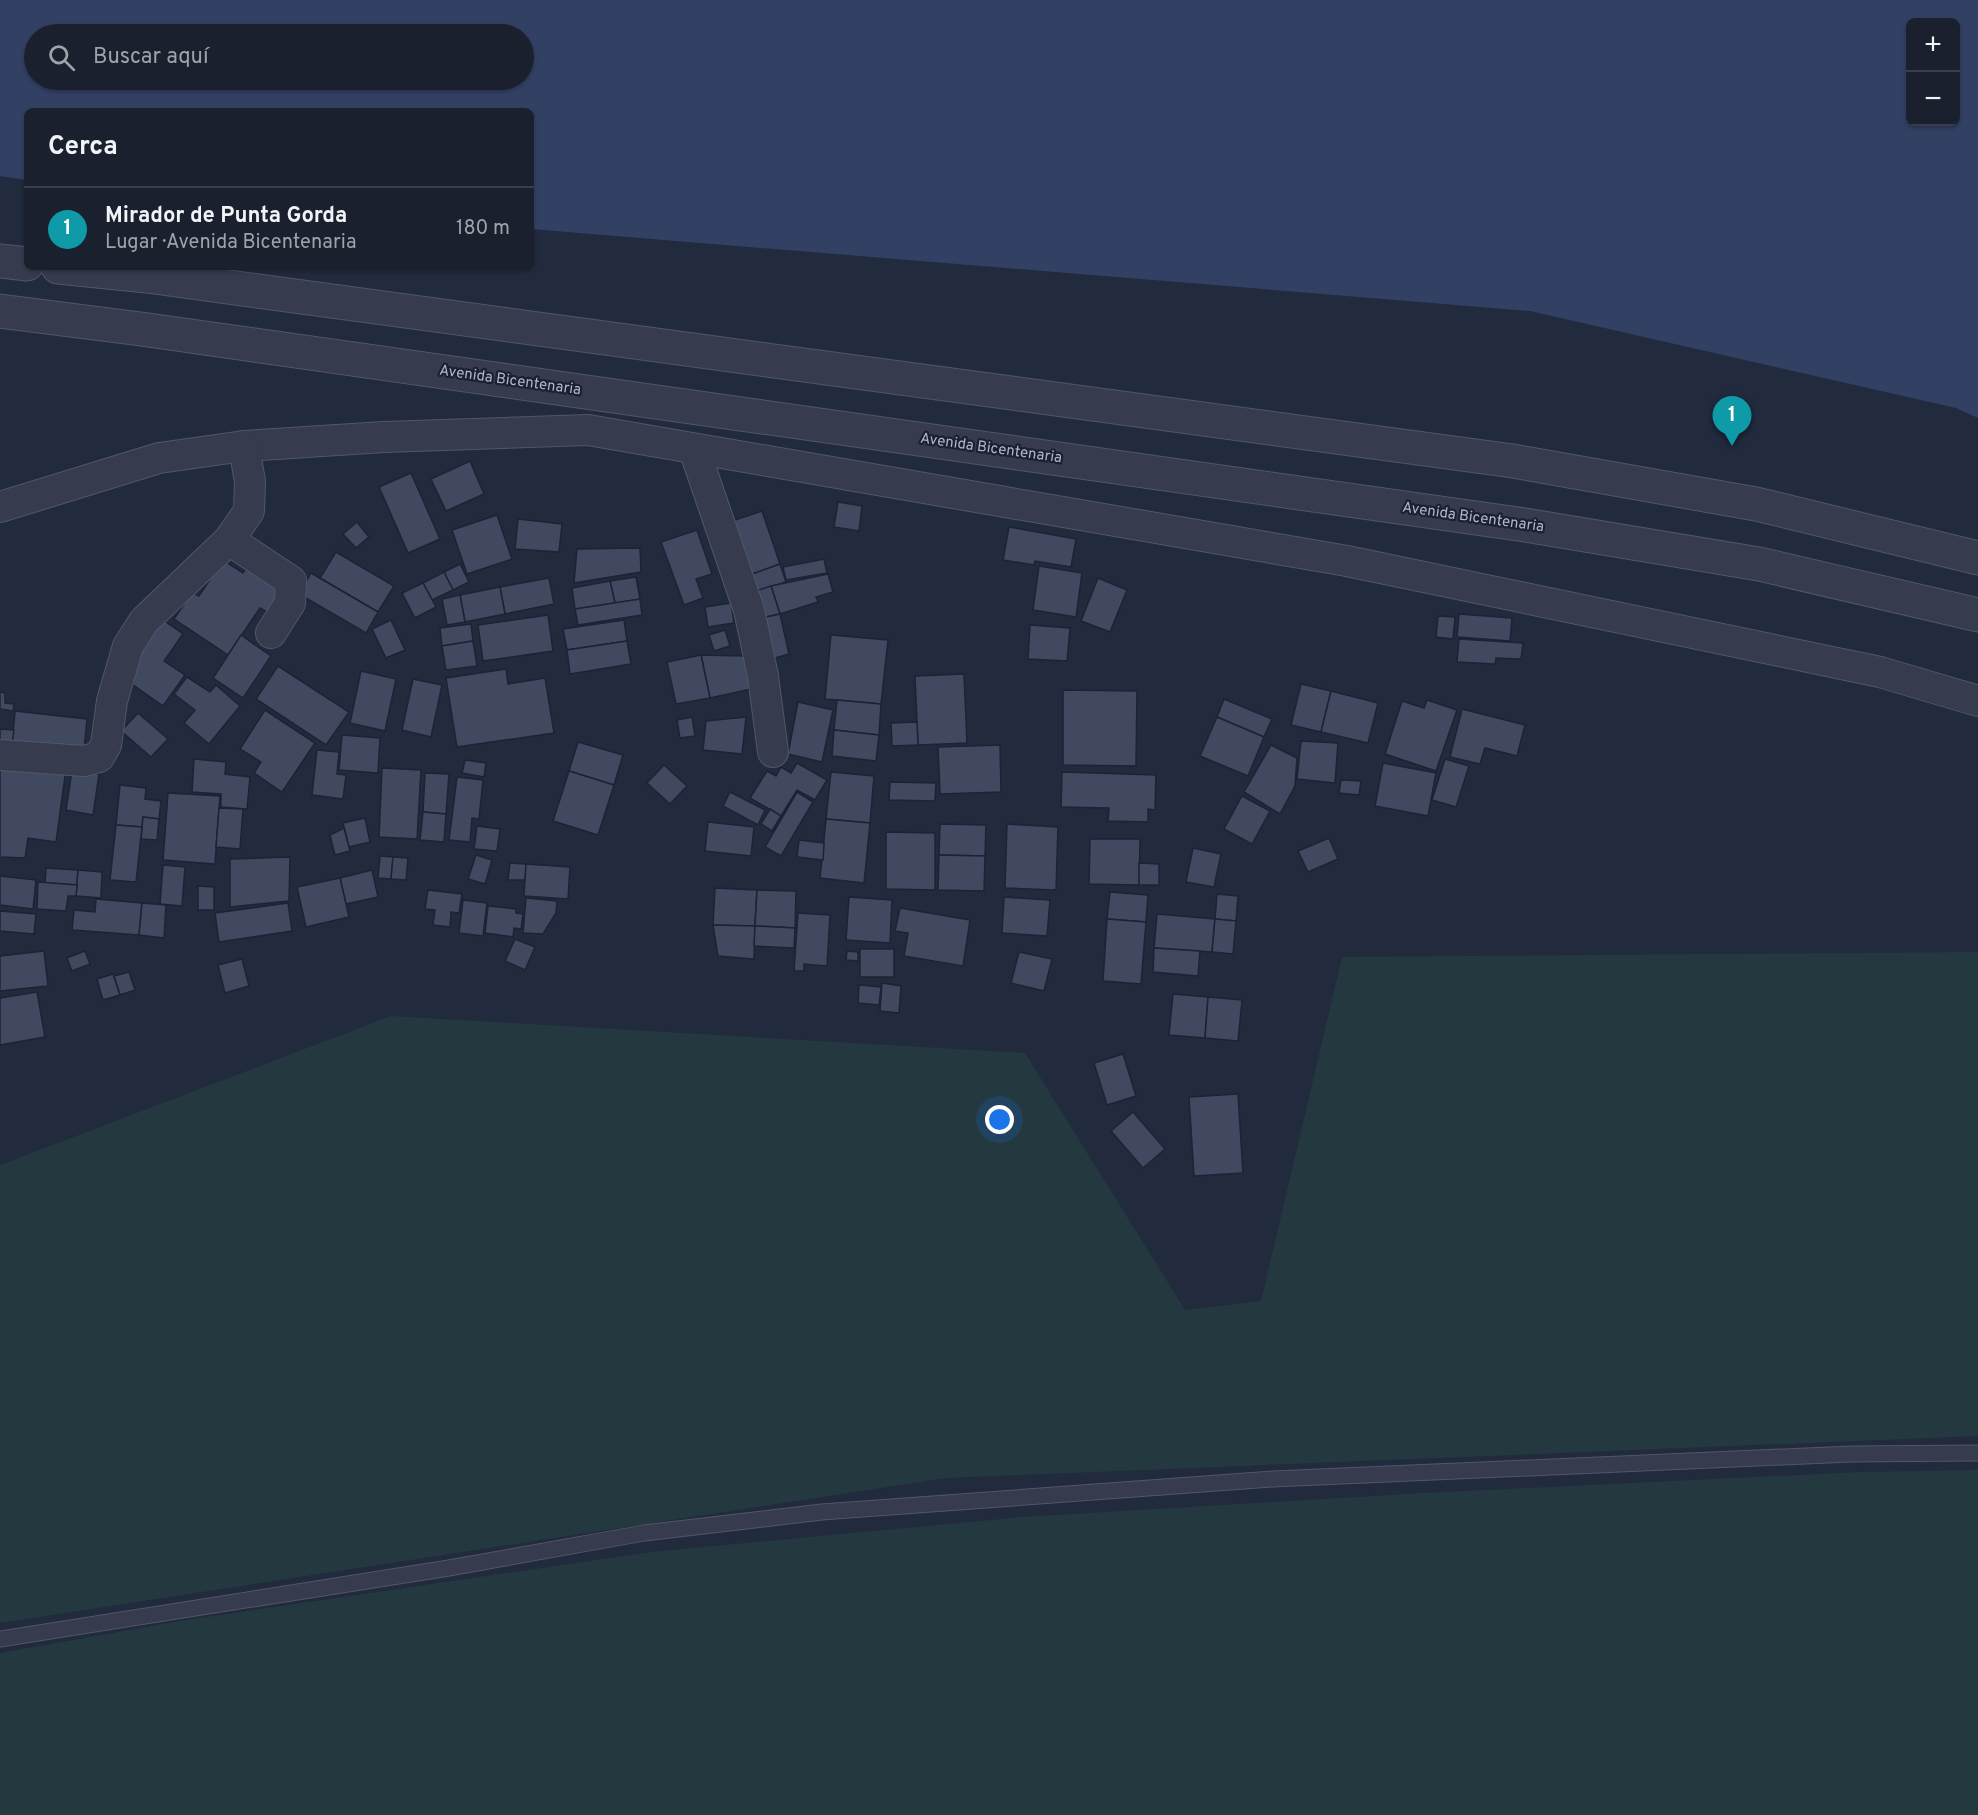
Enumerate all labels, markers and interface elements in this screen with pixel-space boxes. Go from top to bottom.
map controls [1906,18,1960,126]
button: + [1906,18,1960,72]
search box [24,24,534,90]
icon: search [45,41,78,74]
text: Buscar aquí [93,44,209,71]
button: − [1906,72,1960,126]
text: Cerca [48,131,118,164]
text: Mirador de Punta Gorda [105,203,347,230]
text: 1 [64,216,72,242]
text: 180 m [456,216,510,242]
text: Lugar · Avenida Bicentenaria [105,230,356,256]
street label: Avenida Bicentenaria [438,362,582,400]
pin: 1 [1712,396,1752,446]
street label: Avenida Bicentenaria [919,430,1063,468]
street label: Avenida Bicentenaria [1401,499,1545,537]
your location [985,1105,1014,1134]

